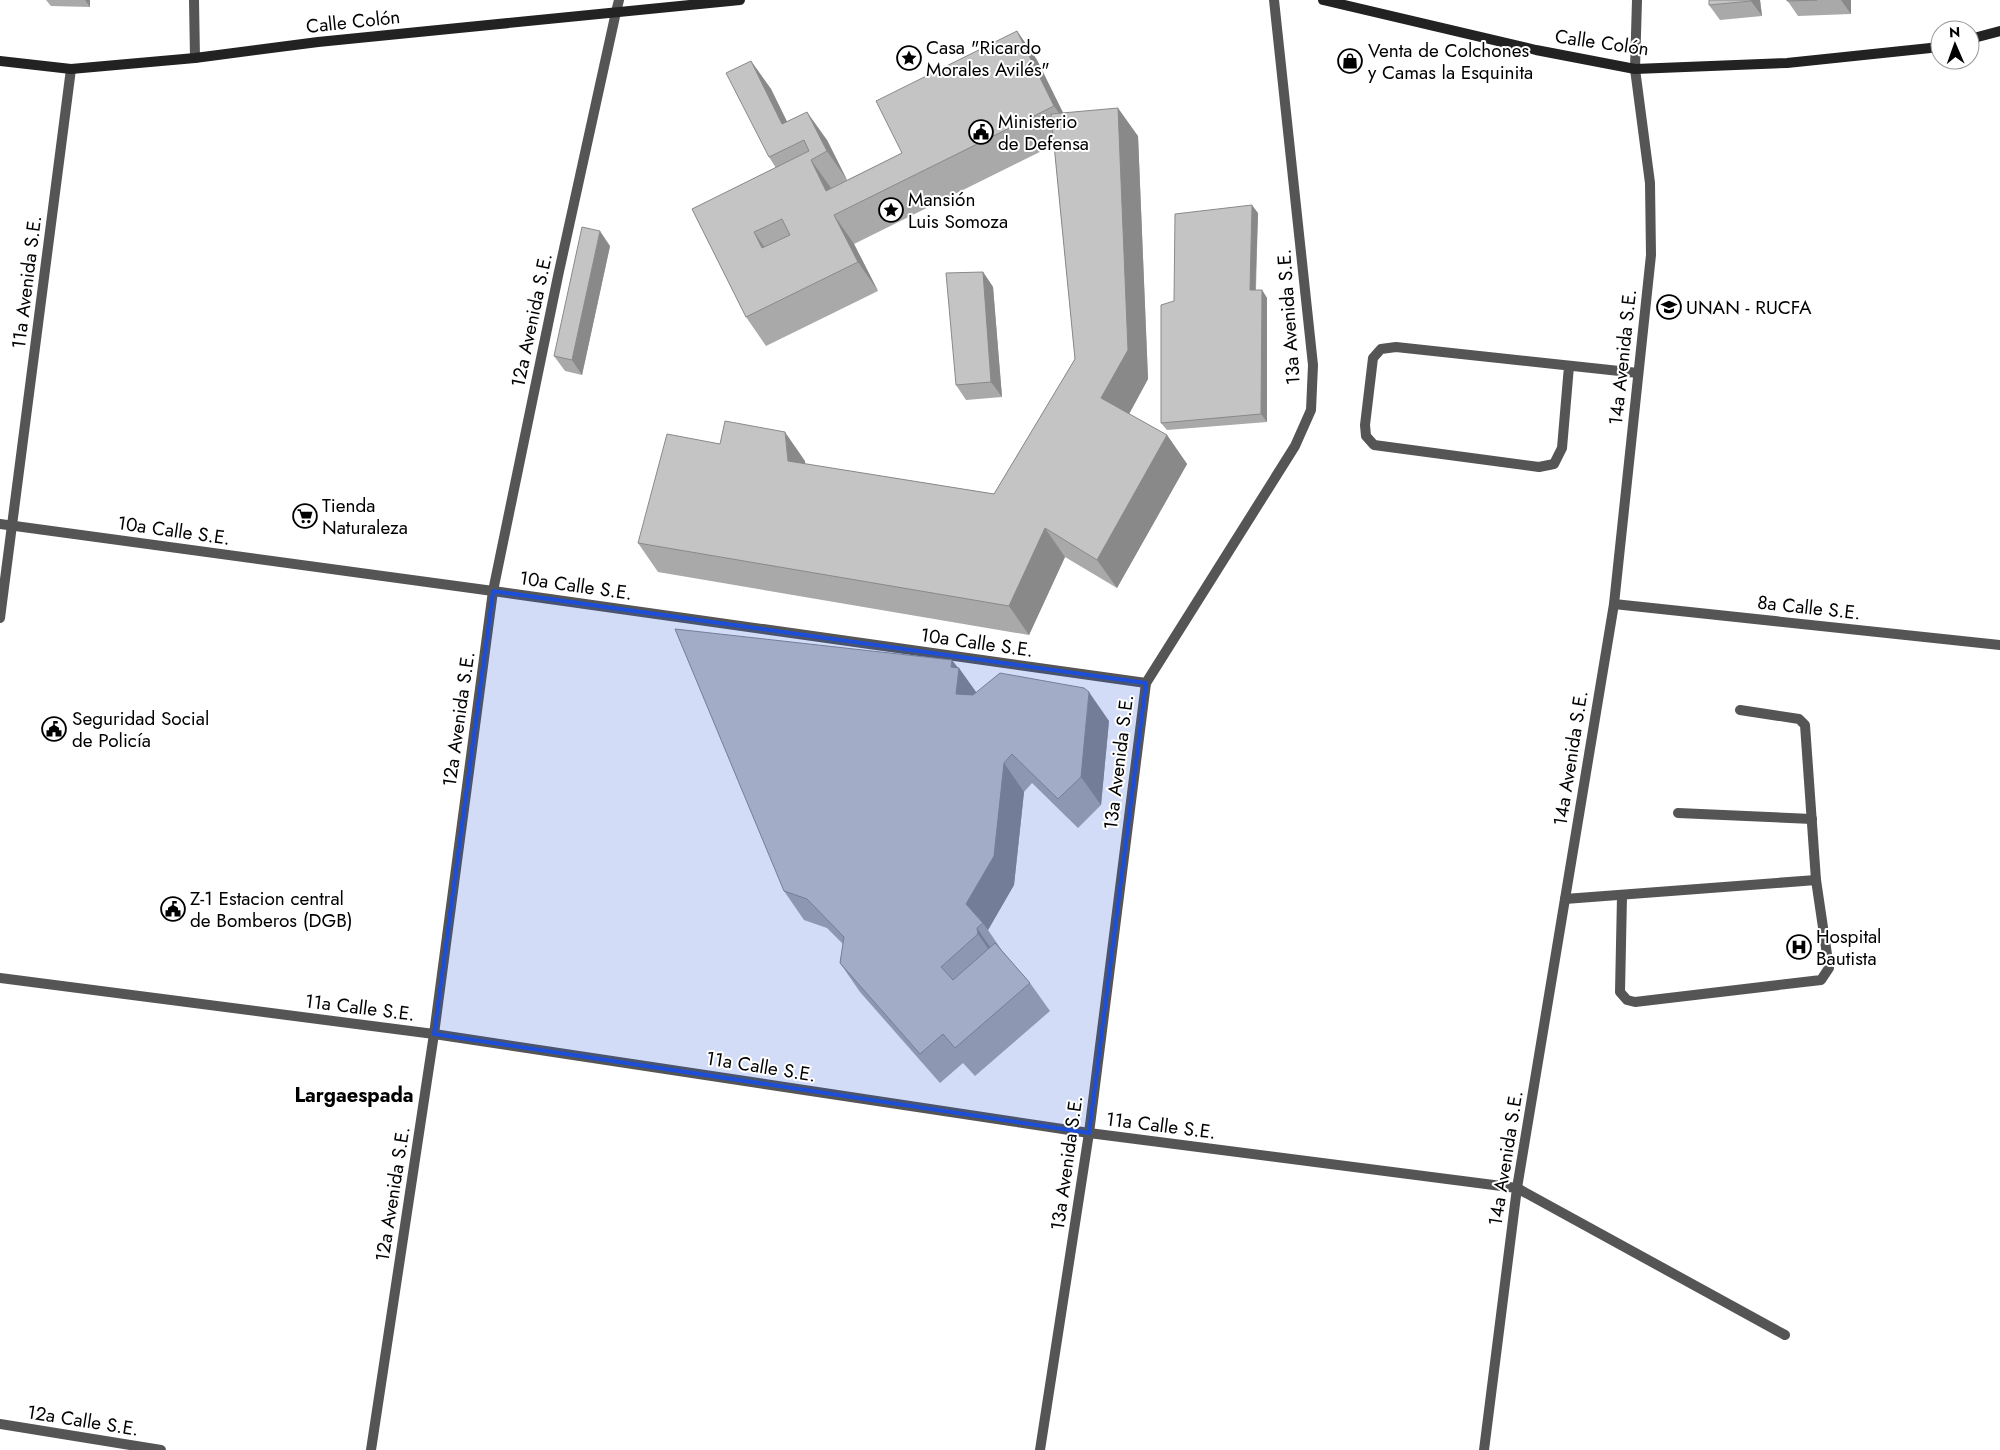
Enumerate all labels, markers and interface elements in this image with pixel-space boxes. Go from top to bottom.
street label: Calle Colón [305,3,401,40]
north arrow [1930,20,1980,70]
text: N [1949,22,1960,42]
street label: Calle Colón [1553,23,1651,62]
place label: Casa "Ricardo Morales Avilés" [926,34,1050,83]
place label: Venta de Colchones y Camas la Esquinita [1368,37,1533,86]
place icon: Casa "Ricardo Morales Avilés" [896,45,922,71]
shop icon: Venta de Colchones y Camas la Esquinita [1337,48,1363,74]
place label: Ministerio de Defensa [998,108,1089,157]
public building icon: Ministerio de Defensa [968,119,994,145]
place label: Mansión Luis Somoza [908,186,1008,235]
place icon: Mansión Luis Somoza [878,197,904,223]
street label: 11a Avenida S.E. [5,214,48,350]
street label: 13a Avenida S.E. [1270,248,1307,386]
street label: 12a Avenida S.E. [504,251,559,390]
street label: 14a Avenida S.E. [1602,288,1643,426]
school or university icon: UNAN - RUCFA [1656,294,1682,320]
place label: UNAN - RUCFA [1686,294,1812,321]
place label: Tienda Naturaleza [322,492,408,541]
supermarket icon: Tienda Naturaleza [292,503,318,529]
street label: 10a Calle S.E. [116,509,232,552]
street label: 10a Calle S.E. [518,564,634,607]
street label: 8a Calle S.E. [1756,589,1862,626]
street label: 10a Calle S.E. [919,621,1035,664]
street label: 12a Avenida S.E. [436,650,481,789]
street label: 14a Avenida S.E. [1546,688,1595,828]
street label: 13a Avenida S.E. [1097,693,1140,831]
place label: Seguridad Social de Policía [72,705,209,754]
public building icon: Seguridad Social de Policía [41,716,67,742]
place label: Z-1 Estacion central de Bomberos (DGB) [190,885,353,934]
public building icon: Z-1 Estacion central de Bomberos (DGB) [160,896,186,922]
place label: Hospital Bautista [1816,923,1881,972]
hospital icon: Hospital Bautista [1786,934,1812,960]
street label: 11a Calle S.E. [303,987,416,1028]
street label: 11a Calle S.E. [704,1045,818,1088]
district label: Largaespada [294,1081,414,1110]
street label: 14a Avenida S.E. [1481,1088,1530,1228]
street label: 13a Avenida S.E. [1044,1094,1089,1232]
street label: 11a Calle S.E. [1104,1105,1217,1146]
street label: 12a Avenida S.E. [368,1125,417,1264]
street label: 12a Calle S.E. [25,1398,141,1443]

